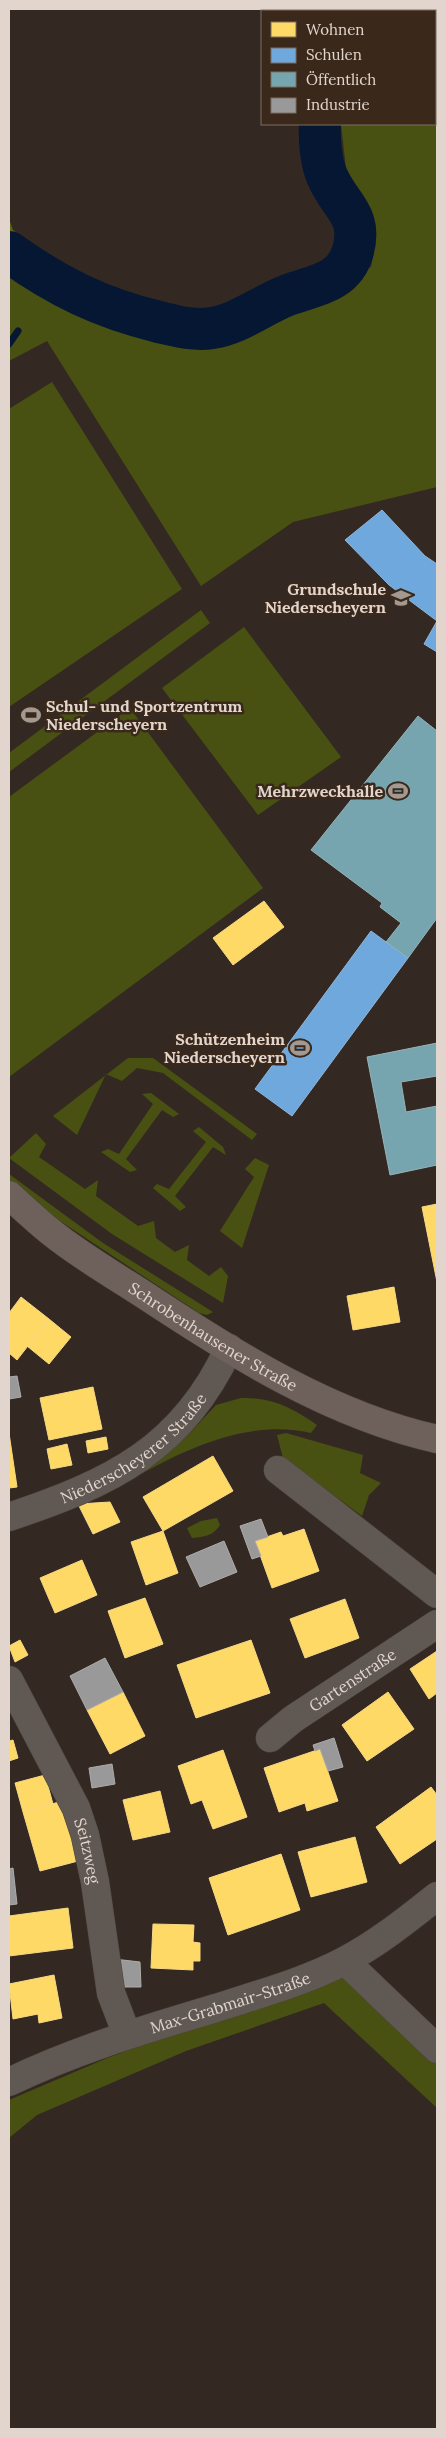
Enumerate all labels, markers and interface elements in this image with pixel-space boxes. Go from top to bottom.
legend [261,10,436,125]
text: Wohnen [306,20,364,39]
text: Schulen [306,45,362,64]
text: Öffentlich [306,70,376,89]
text: Industrie [306,95,370,114]
place label: Grundschule Niederscheyern [265,579,386,617]
school or university icon: Grundschule Niederscheyern [390,587,412,609]
place label: Schul- und Sportzentrum Niederscheyern [46,696,243,734]
sports icon: Schul- und Sportzentrum Niederscheyern [20,704,42,726]
sports icon: Mehrzweckhalle [387,780,409,802]
place label: Mehrzweckhalle [257,781,383,801]
place label: Schützenheim Niederscheyern [164,1029,285,1067]
sports icon: Schützenheim Niederscheyern [289,1037,311,1059]
street label: Schrobenhausener Straße [125,1278,301,1395]
street label: Niederscheyerer Straße [57,1389,211,1508]
street label: Gartenstraße [305,1644,400,1716]
street label: Seitzweg [70,1815,105,1887]
street label: Max-Grabmair-Straße [147,1967,313,2038]

